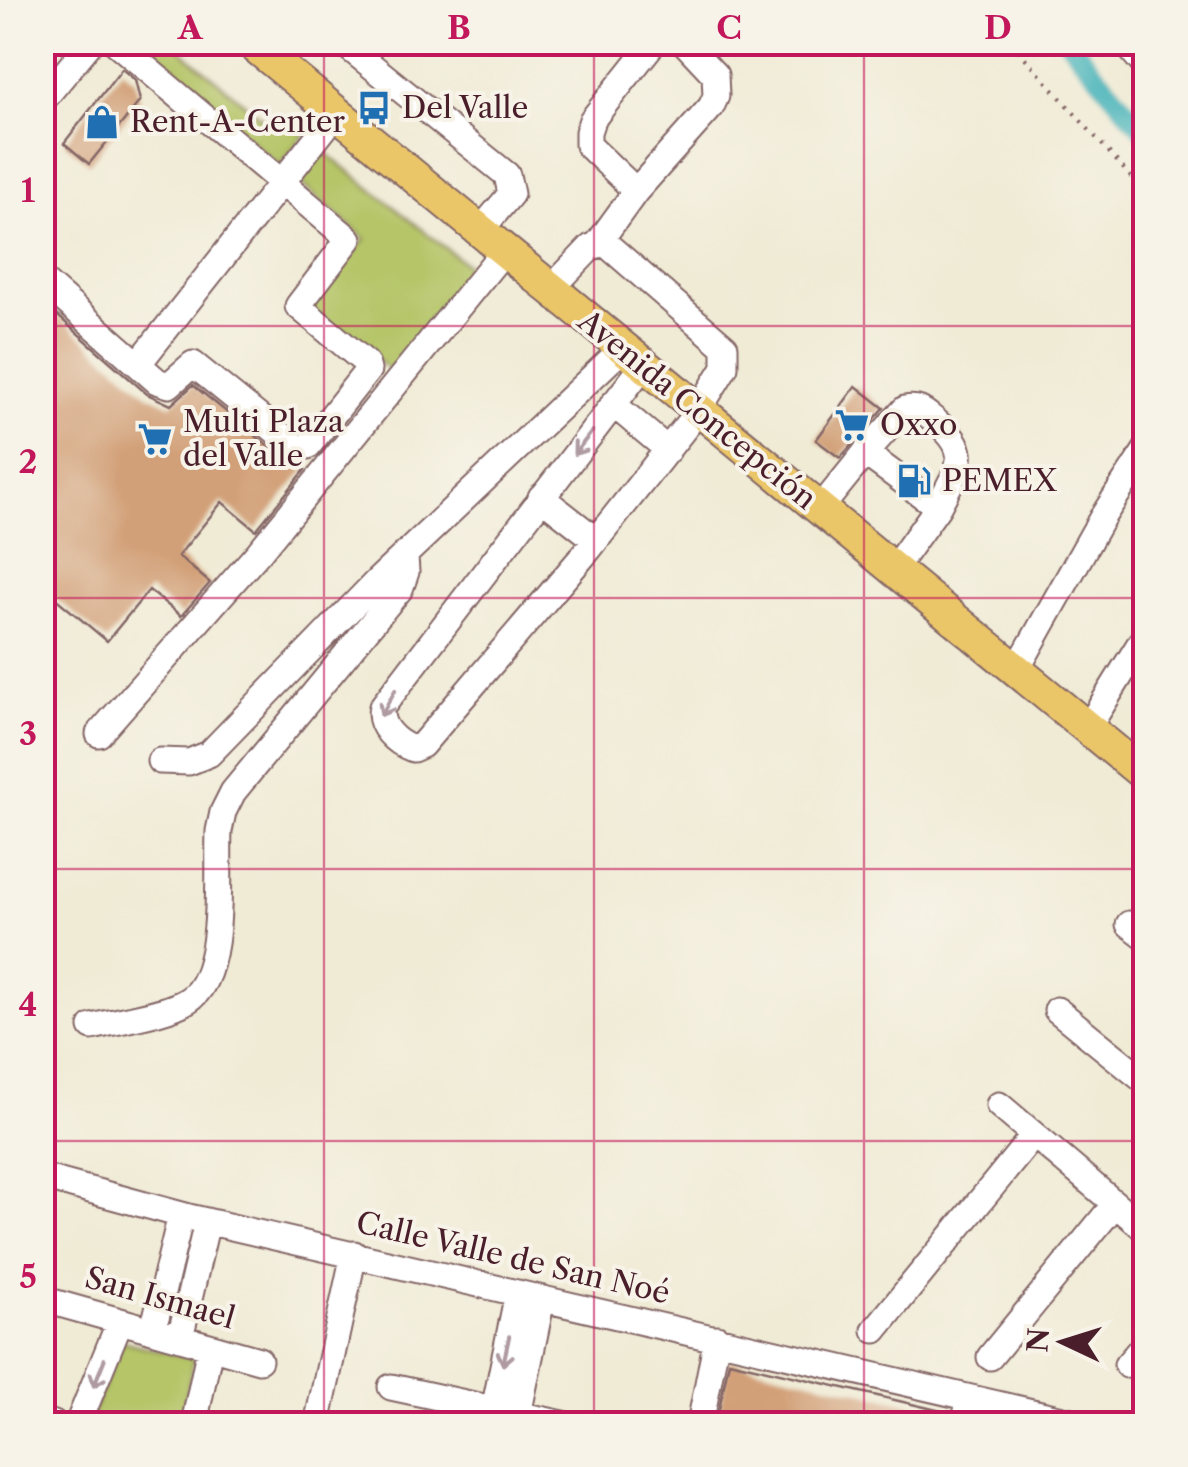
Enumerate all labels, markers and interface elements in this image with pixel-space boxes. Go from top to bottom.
text: A [177,8,204,47]
text: B [447,8,471,47]
text: C [716,8,742,47]
text: D [984,8,1012,47]
bus stop icon: Del Valle [355,89,393,127]
place label: Del Valle [402,89,528,126]
shop icon: Rent-A-Center [83,103,121,141]
place label: Rent-A-Center [130,103,346,140]
text: 1 [21,171,36,210]
street label: Avenida Concepción [570,302,824,517]
place label: Multi Plaza del Valle [183,403,344,474]
supermarket icon: Oxxo [833,406,871,444]
place label: Oxxo [880,406,957,443]
supermarket icon: Multi Plaza del Valle [136,420,174,458]
one-way arrow [573,429,594,456]
text: 2 [19,442,37,481]
fuel station icon: PEMEX [895,462,933,500]
place label: PEMEX [942,462,1057,499]
one-way arrow [378,688,398,716]
text: 3 [19,714,37,753]
text: 4 [19,985,37,1024]
street label: Calle Valle de San Noé [353,1203,673,1312]
text: 5 [19,1257,37,1296]
street label: San Ismael [81,1259,239,1337]
north arrow [1013,1292,1113,1392]
text: N [1020,1327,1056,1354]
one-way arrow [496,1334,514,1366]
one-way arrow [88,1357,106,1388]

